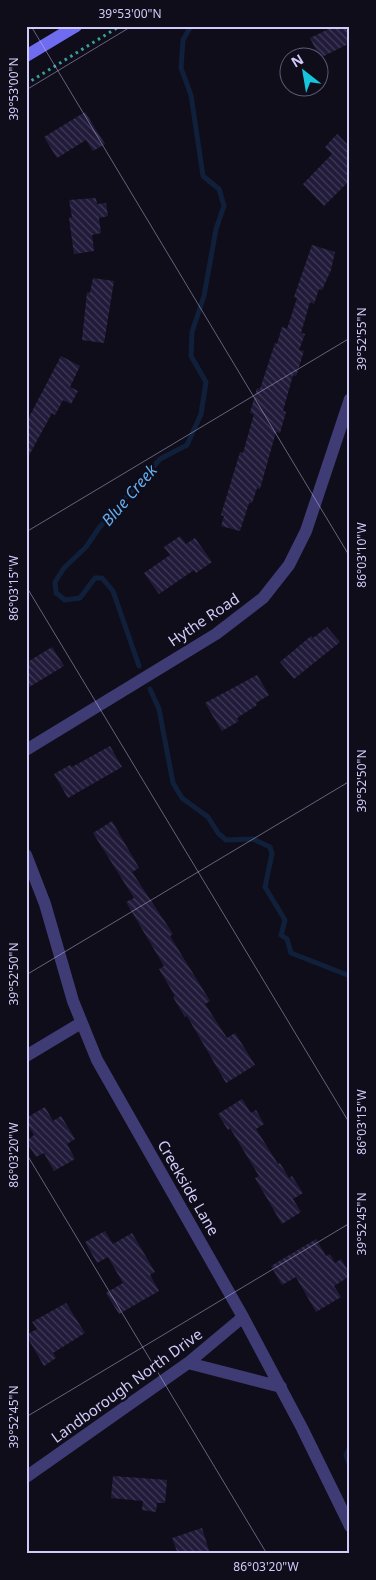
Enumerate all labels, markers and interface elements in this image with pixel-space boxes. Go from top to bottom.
text: 39°53'00"N [98,5,162,22]
north arrow [278,48,328,98]
text: N [287,49,307,72]
text: 39°53'00"N [5,57,22,121]
text: 39°52'55"N [353,307,370,371]
water label: Blue Creek [96,459,162,530]
text: 86°03'10"W [353,522,370,588]
text: 86°03'15"W [5,555,22,621]
street label: Hythe Road [164,588,243,650]
text: 39°52'50"N [353,749,370,813]
text: 39°52'50"N [5,942,22,1006]
text: 86°03'15"W [353,1089,370,1155]
text: 86°03'20"W [5,1122,22,1188]
street label: Creekside Lane [153,1136,224,1239]
text: 39°52'45"N [353,1192,370,1256]
street label: Landborough North Drive [47,1324,206,1447]
text: 39°52'45"N [5,1385,22,1449]
text: 86°03'20"W [233,1558,299,1575]

